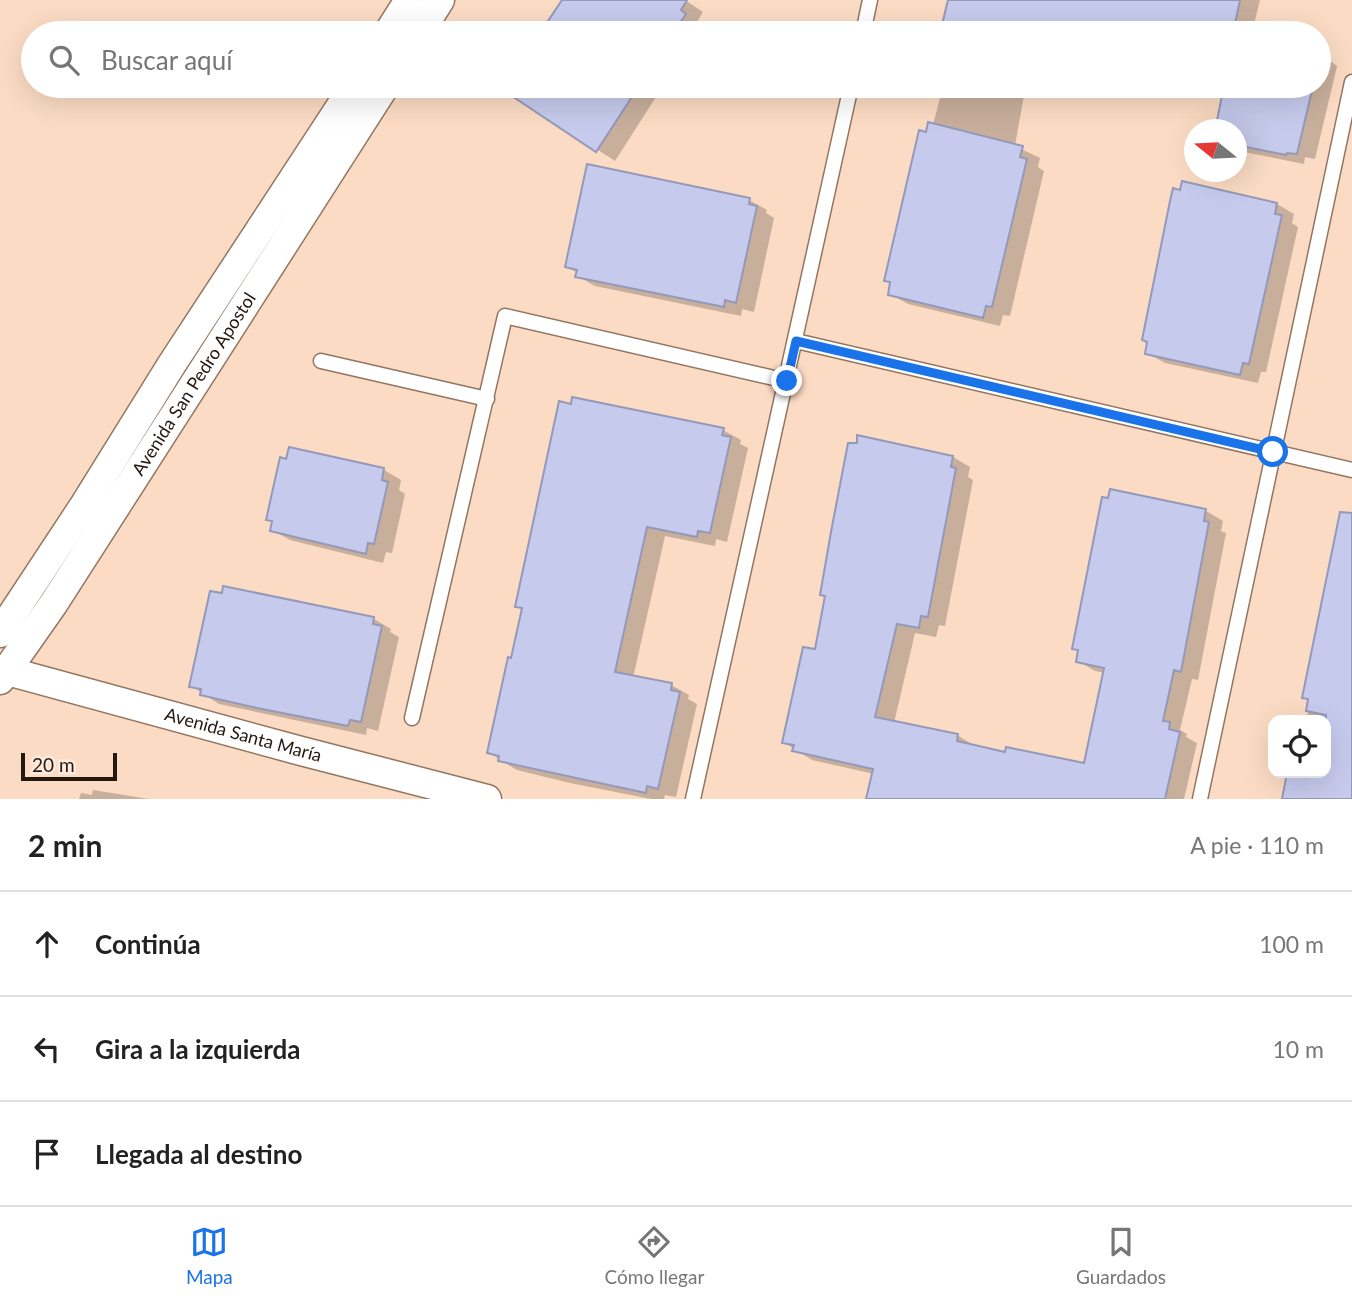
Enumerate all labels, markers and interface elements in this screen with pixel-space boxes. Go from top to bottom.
search box [21,21,1331,98]
icon: search [45,41,83,79]
text: Buscar aquí [101,44,232,76]
north arrow [1184,119,1247,182]
street label: Avenida San Pedro Apostol [127,288,260,479]
route end [771,365,802,396]
route start [1257,436,1288,467]
street label: Avenida Santa María [162,702,324,766]
map controls [1268,715,1331,778]
button: locate [1268,715,1331,778]
scale bar [21,750,117,782]
text: 20 m [32,753,75,776]
text: 2 min [28,827,102,863]
text: A pie · 110 m [1190,831,1324,859]
icon: ahead [28,925,66,963]
text: Continúa [95,928,201,960]
text: 100 m [1259,930,1324,958]
icon: left [28,1030,66,1068]
text: Gira a la izquierda [95,1033,301,1065]
text: 10 m [1273,1035,1324,1063]
icon: arrive [28,1135,66,1173]
text: Llegada al destino [95,1138,302,1170]
tab: Mapa [186,1223,233,1288]
tab: Cómo llegar [605,1223,704,1288]
tab: Guardados [1076,1223,1166,1288]

